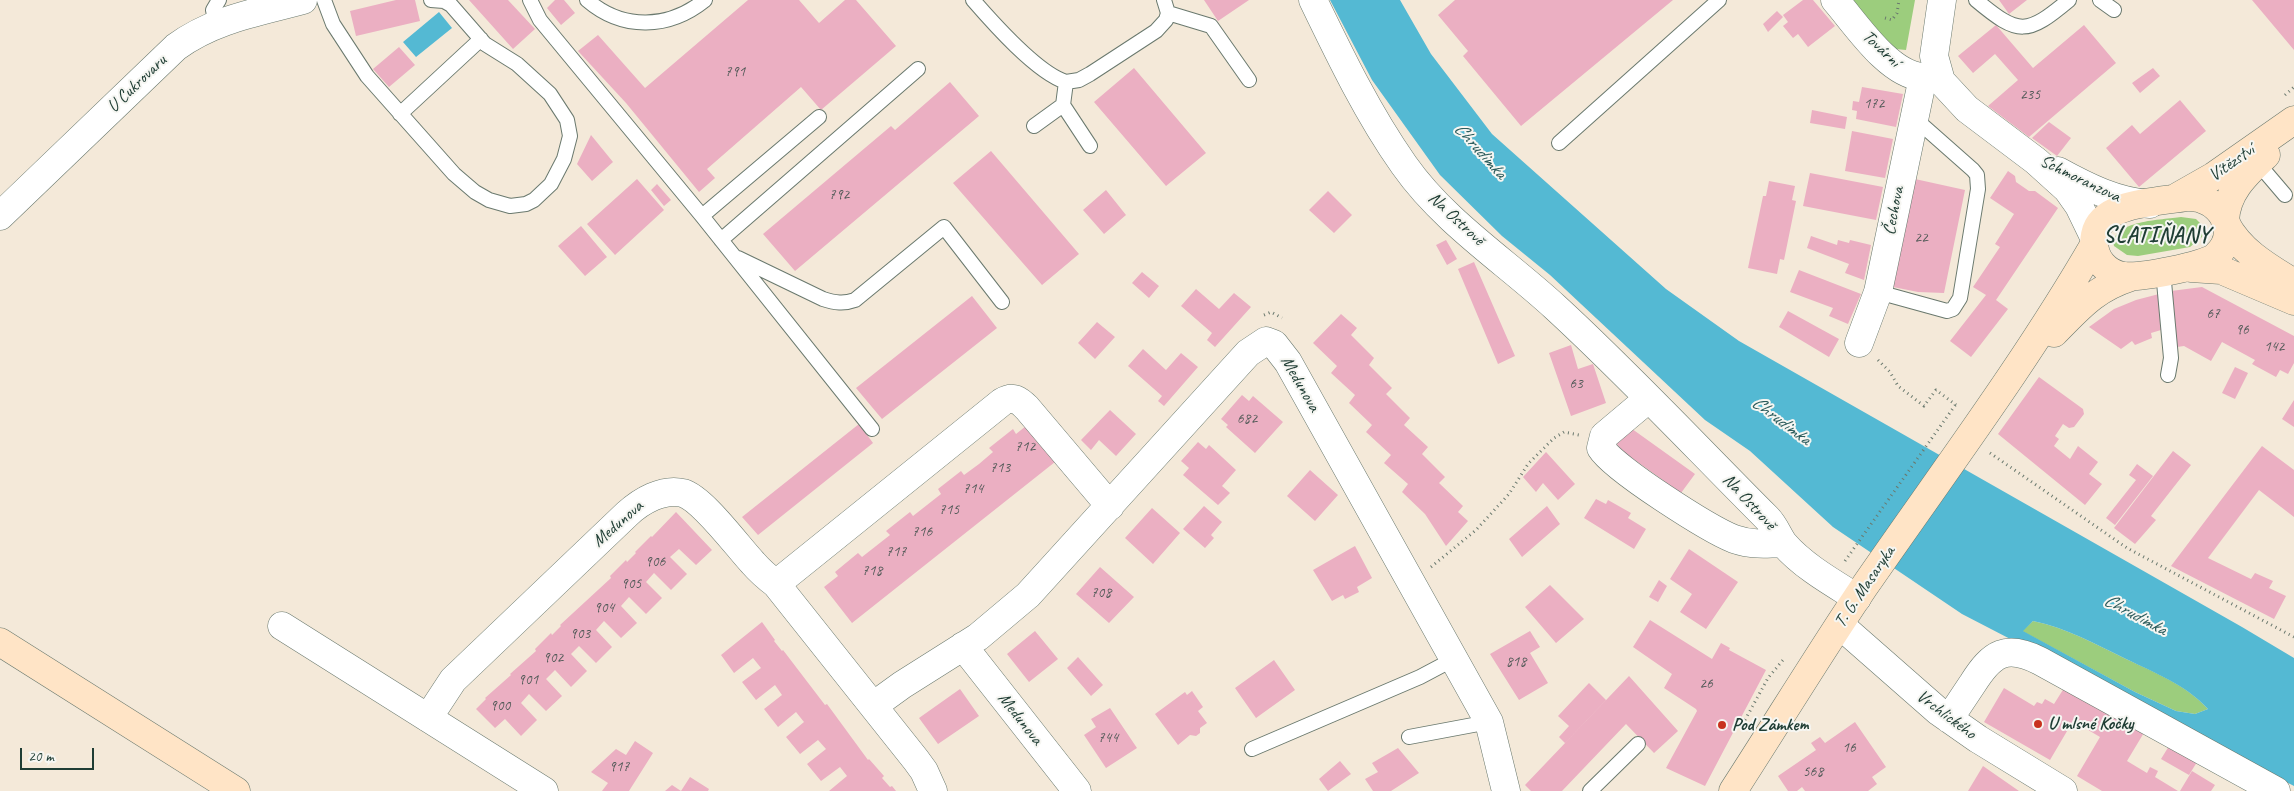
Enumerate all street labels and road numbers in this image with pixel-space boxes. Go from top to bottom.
street label: Tovární [1857,26,1905,72]
street label: U Cukrovaru [103,51,171,117]
street label: Vítězství [2205,140,2259,186]
street label: Schmoranzova [2036,150,2124,208]
street label: Čechova [1879,185,1909,237]
street label: Na Ostrově [1423,188,1489,250]
street label: Medunova [1275,352,1325,416]
street label: Na Ostrově [1718,469,1780,535]
street label: Medunova [588,496,648,552]
street label: T. G. Masaryka [1830,542,1900,632]
street label: Vrchlického [1912,686,1980,744]
street label: Medunova [993,688,1047,750]

